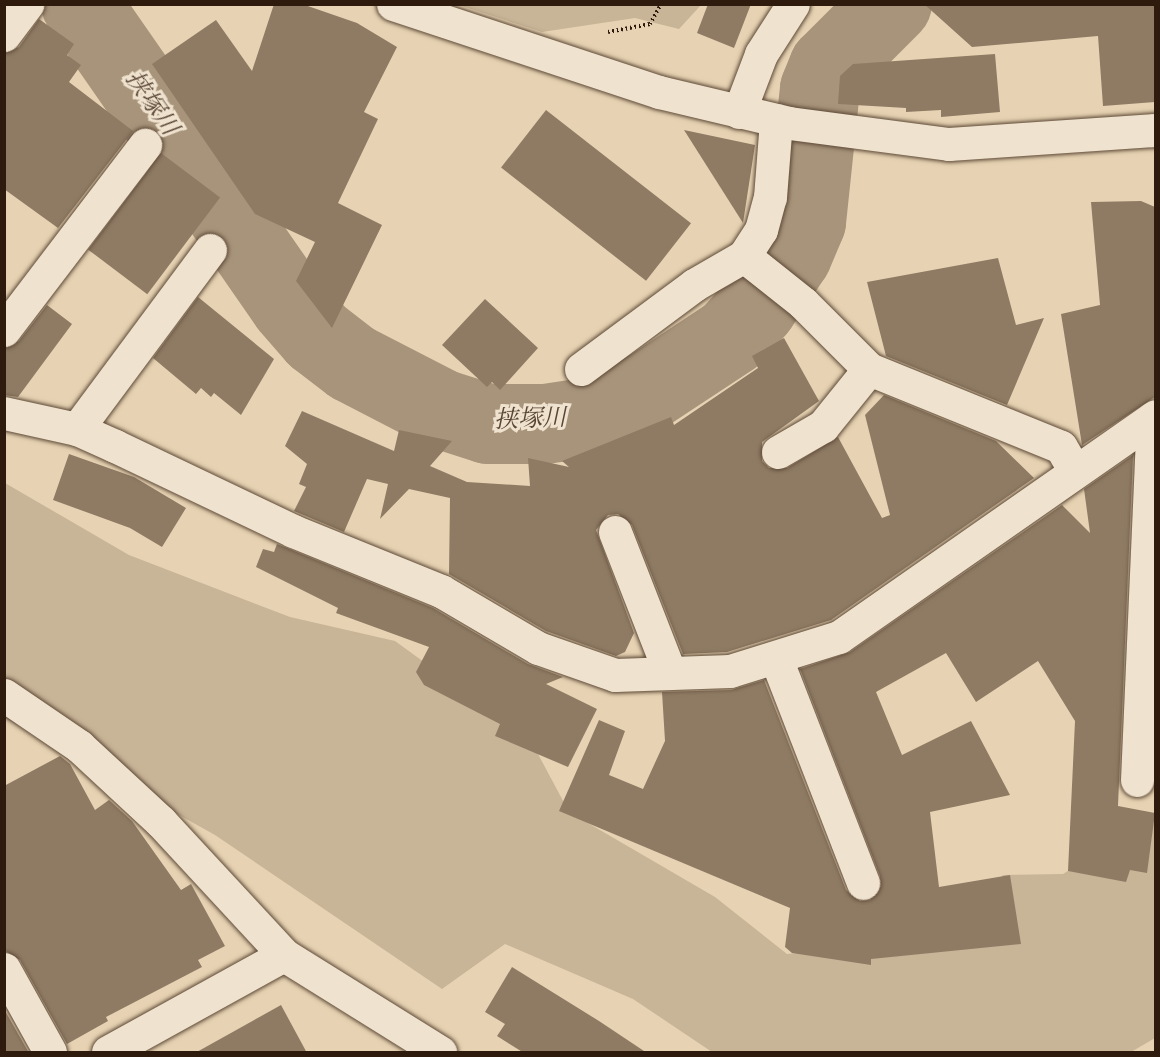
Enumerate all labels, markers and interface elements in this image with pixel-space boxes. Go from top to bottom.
water label: 挟塚川 [118,66,182,142]
water label: 挟塚川 [494,405,566,437]

